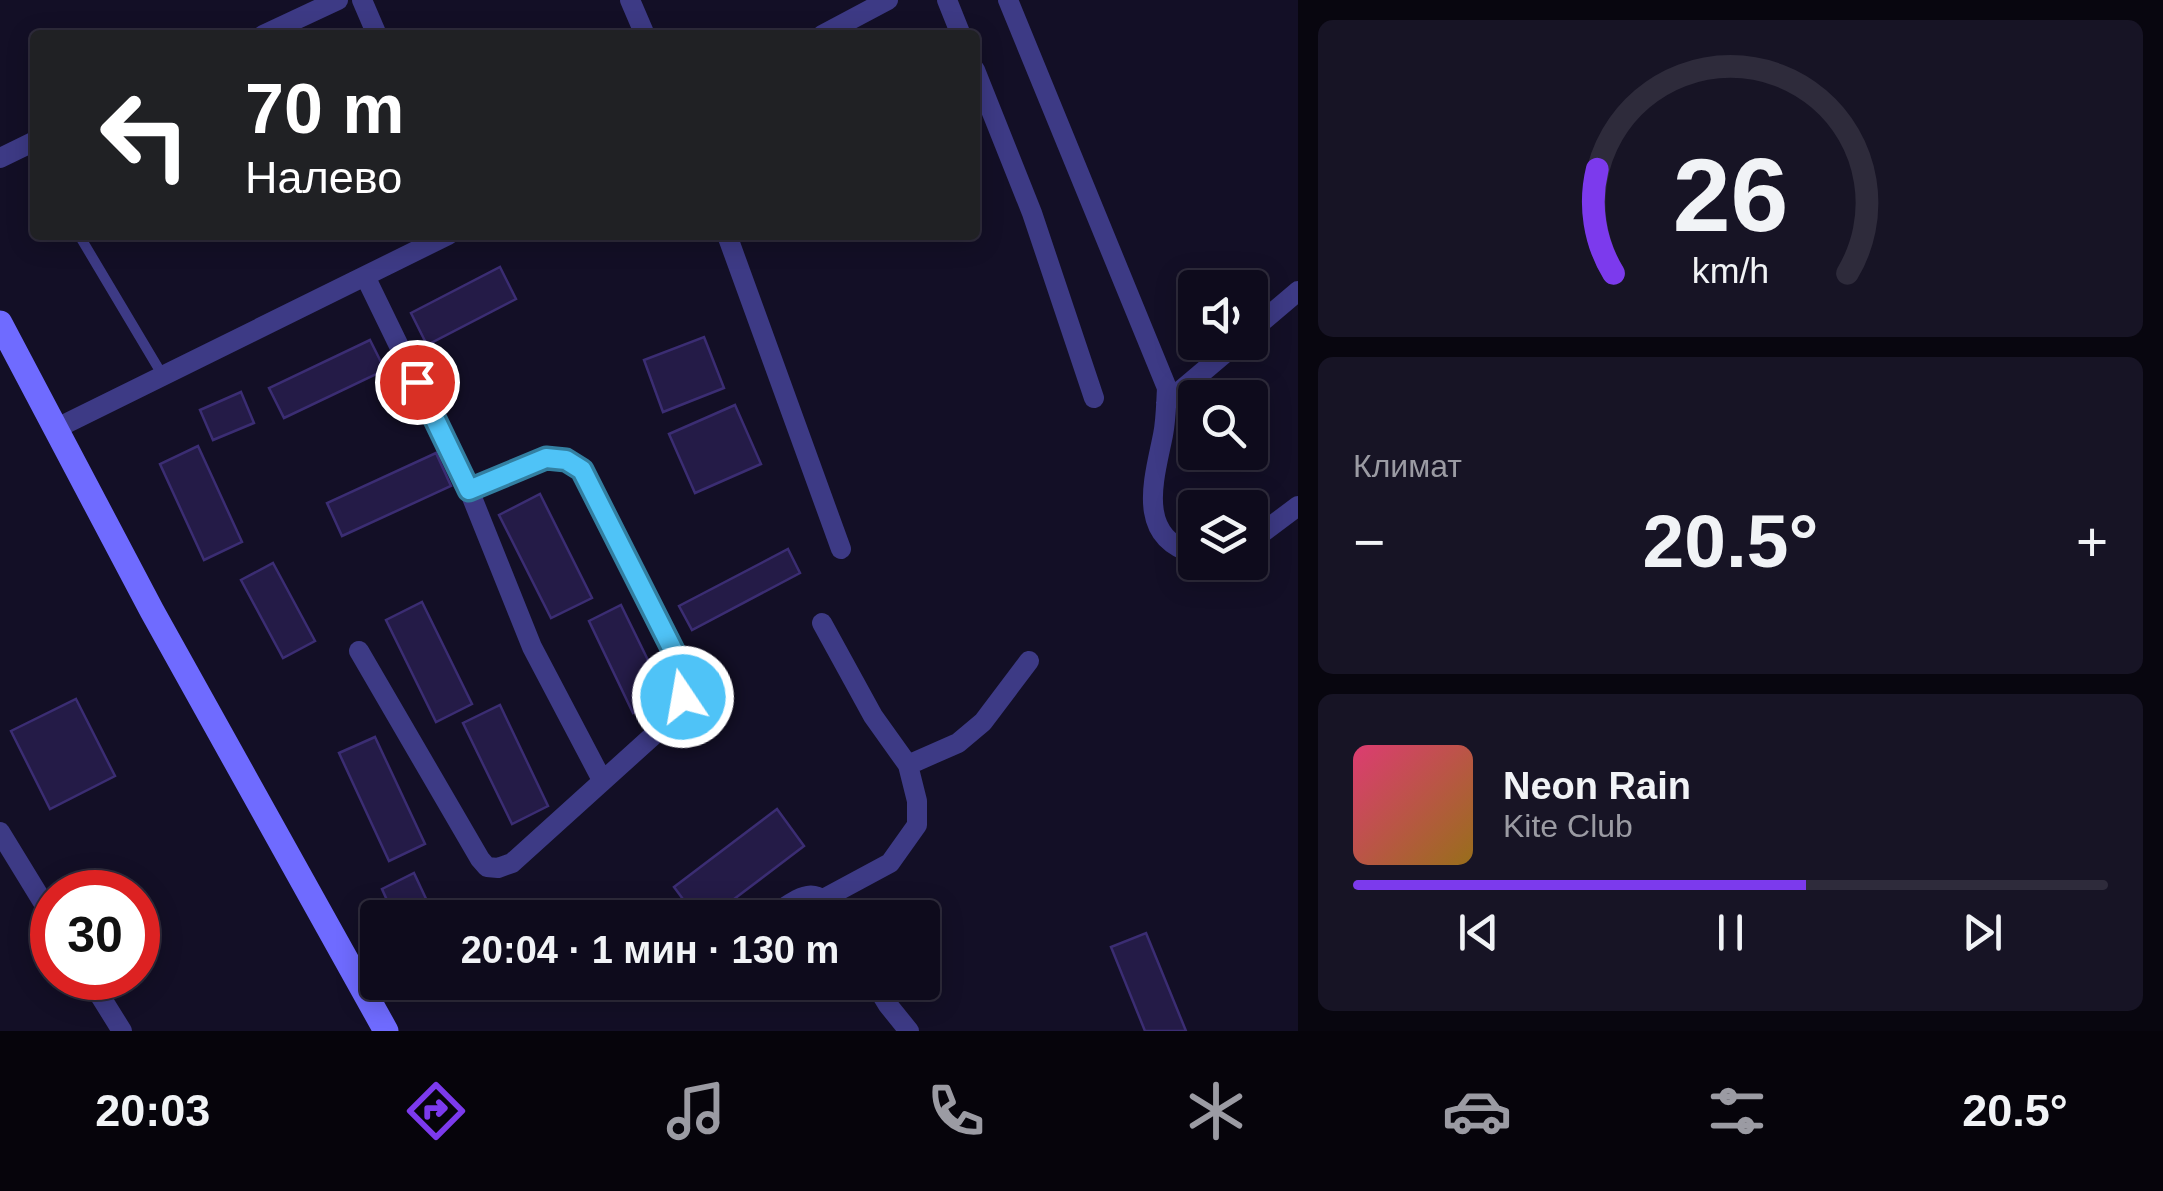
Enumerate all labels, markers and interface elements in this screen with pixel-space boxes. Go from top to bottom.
icon: left [80,70,210,200]
text: 70 m [245,70,405,148]
text: 26 [1673,137,1788,253]
text: Налево [245,152,402,203]
text: km/h [1692,251,1769,291]
map controls [1178,270,1268,580]
button: sound [1178,270,1268,360]
pin [375,340,460,425]
icon: arrive [390,355,445,410]
button: search [1178,380,1268,470]
text: Климат [1353,448,1462,484]
button: layers [1178,490,1268,580]
text: 20.5° [1643,499,1818,583]
text: − [1353,511,1385,573]
text: + [2076,511,2108,573]
position arrow [631,645,735,749]
text: Neon Rain [1503,765,1691,807]
text: Kite Club [1503,808,1633,844]
speed limit sign: 30 [30,870,160,1000]
icon: previous [1451,905,1506,960]
icon: pause [1703,905,1758,960]
icon: next [1955,905,2010,960]
text: 20:04 · 1 мин · 130 m [461,929,839,971]
icon: directions [401,1076,471,1146]
icon: music [661,1076,731,1146]
icon: phone [921,1076,991,1146]
icon: climate [1181,1076,1251,1146]
icon: car [1442,1076,1512,1146]
icon: filters [1702,1076,1772,1146]
text: 20:03 [95,1085,210,1136]
text: 20.5° [1962,1085,2068,1136]

